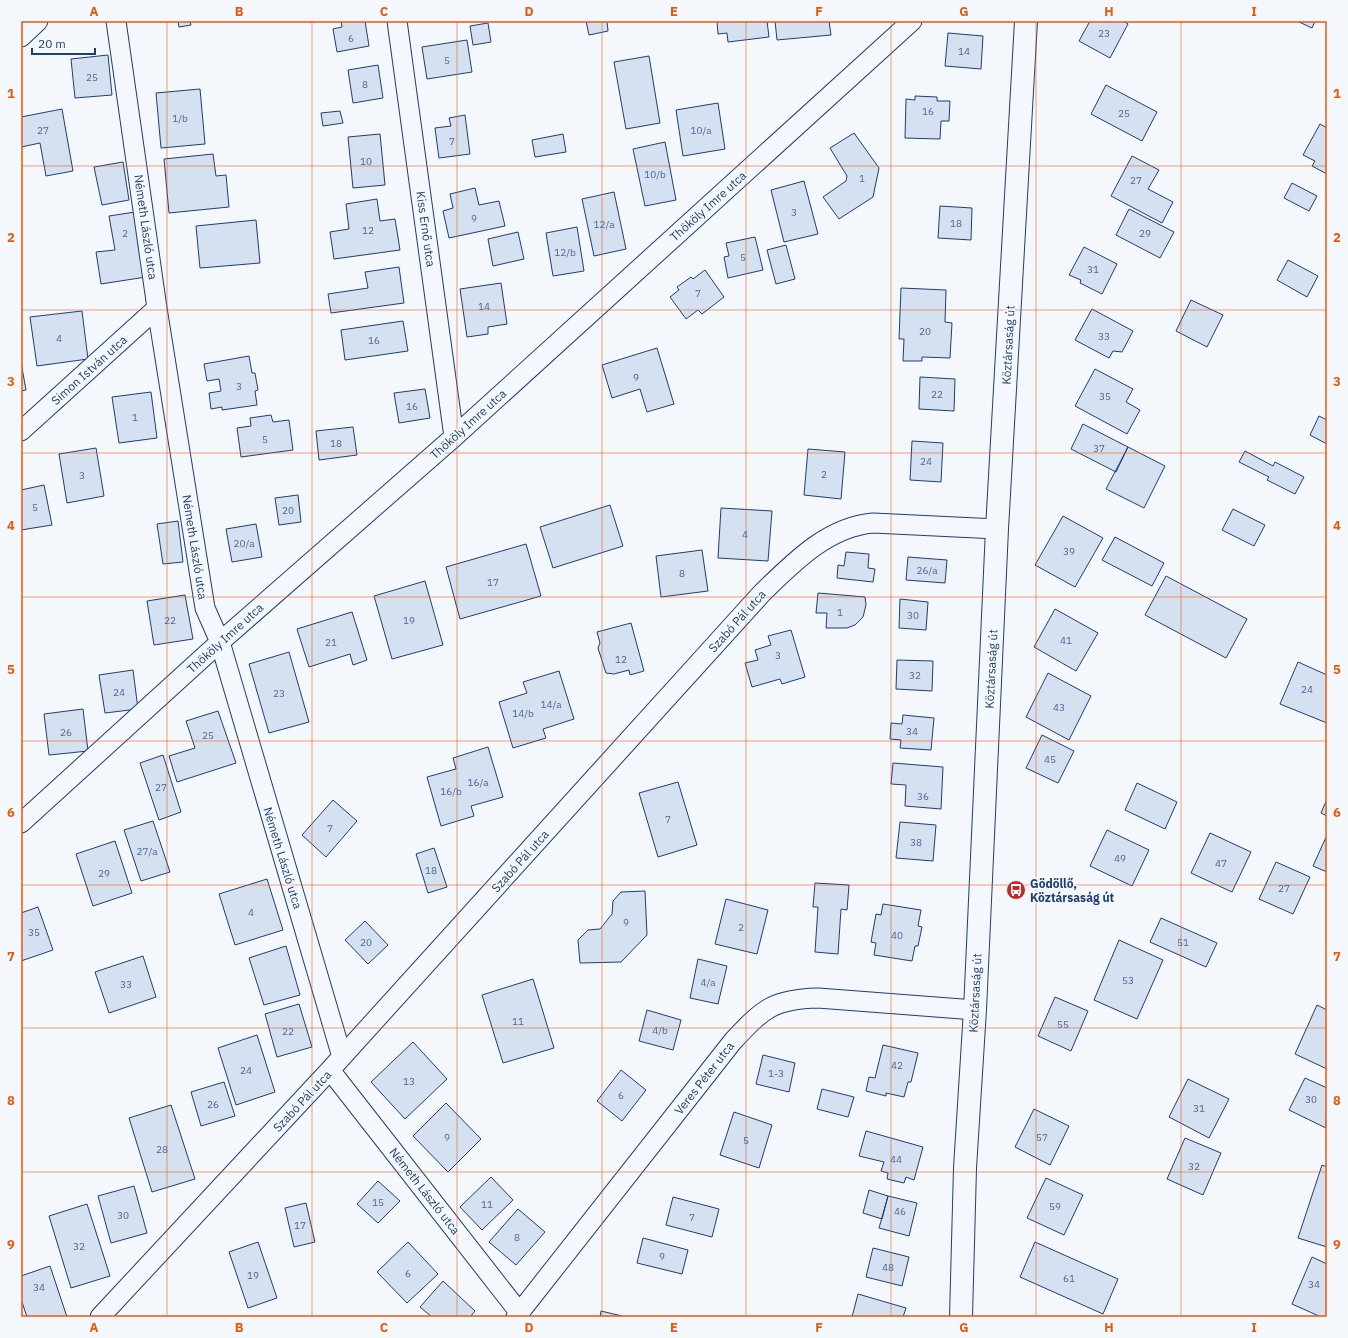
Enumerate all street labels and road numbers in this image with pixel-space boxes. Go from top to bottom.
street label: Thököly Imre utca [667,167,750,244]
street label: Németh László utca [131,174,161,281]
street label: Kiss Ernő utca [413,190,439,268]
street label: Köztársaság út [998,305,1018,385]
street label: Simon István utca [48,332,130,408]
street label: Thököly Imre utca [427,385,510,462]
street label: Németh László utca [179,494,211,601]
street label: Szabó Pál utca [705,586,769,655]
street label: Thököly Imre utca [184,599,267,676]
street label: Köztársaság út [981,629,1001,709]
street label: Németh László utca [260,805,306,911]
street label: Szabó Pál utca [488,826,552,895]
street label: Köztársaság út [965,953,985,1033]
street label: Veres Péter utca [671,1038,737,1117]
street label: Szabó Pál utca [270,1067,335,1135]
street label: Németh László utca [386,1145,464,1238]

